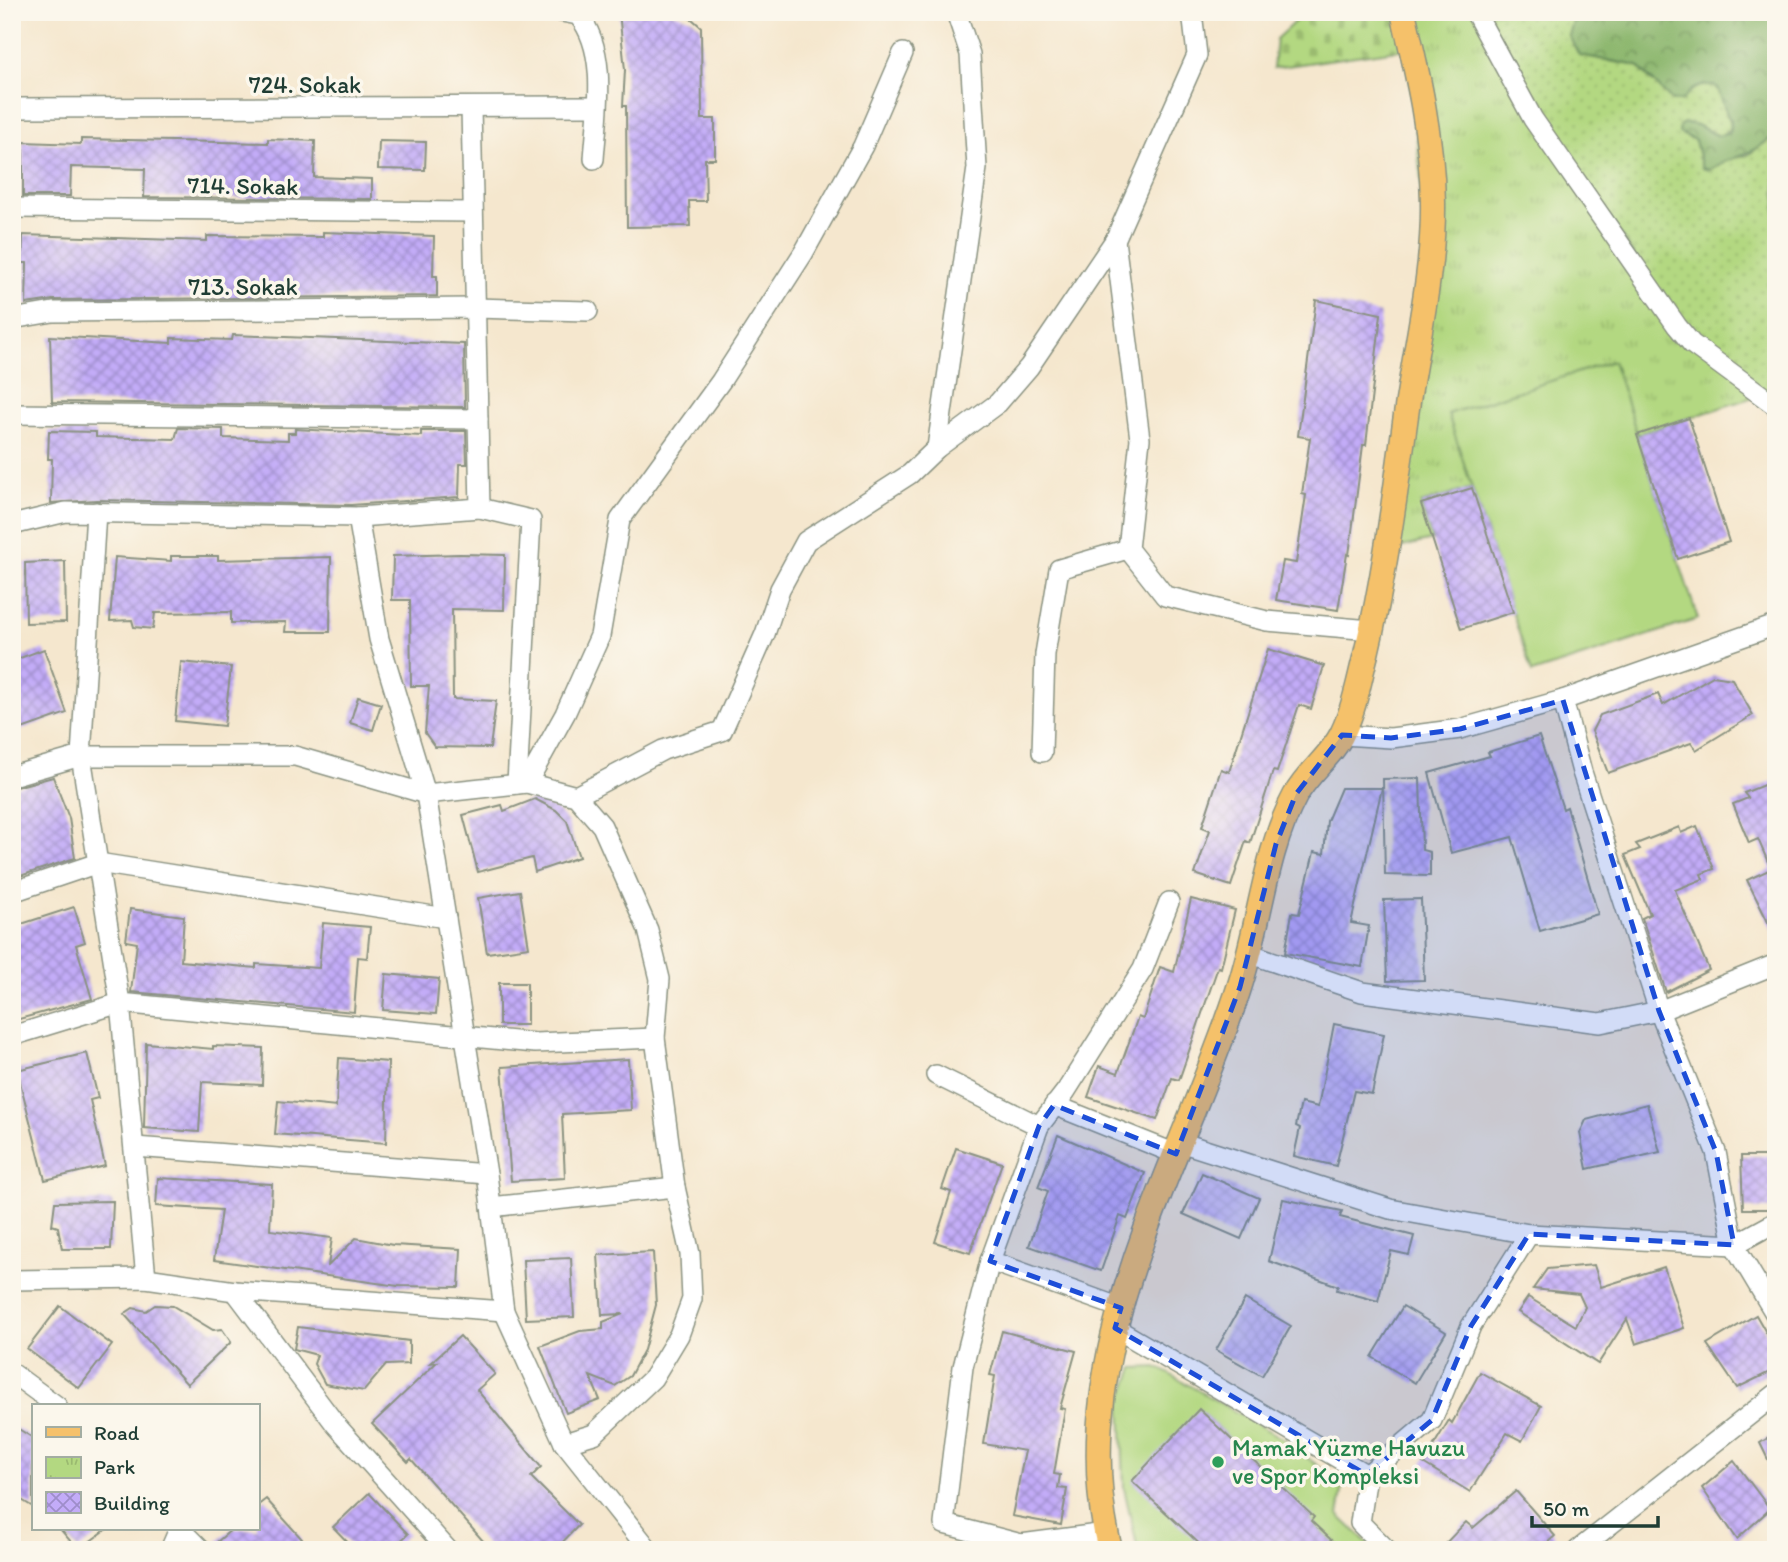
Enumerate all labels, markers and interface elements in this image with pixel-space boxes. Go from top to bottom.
street label: 724. Sokak [249,70,361,99]
street label: 714. Sokak [187,170,299,201]
street label: 713. Sokak [188,272,298,301]
legend [32,1404,259,1530]
text: Road [94,1420,140,1445]
place label: Mamak Yüzme Havuzu ve Spor Kompleksi [1232,1433,1465,1490]
text: Park [94,1454,136,1479]
marker: Mamak Yüzme Havuzu ve Spor Kompleksi [1210,1454,1226,1470]
scale bar [1532,1485,1658,1529]
text: Building [94,1490,170,1515]
text: 50 m [1543,1496,1590,1521]

